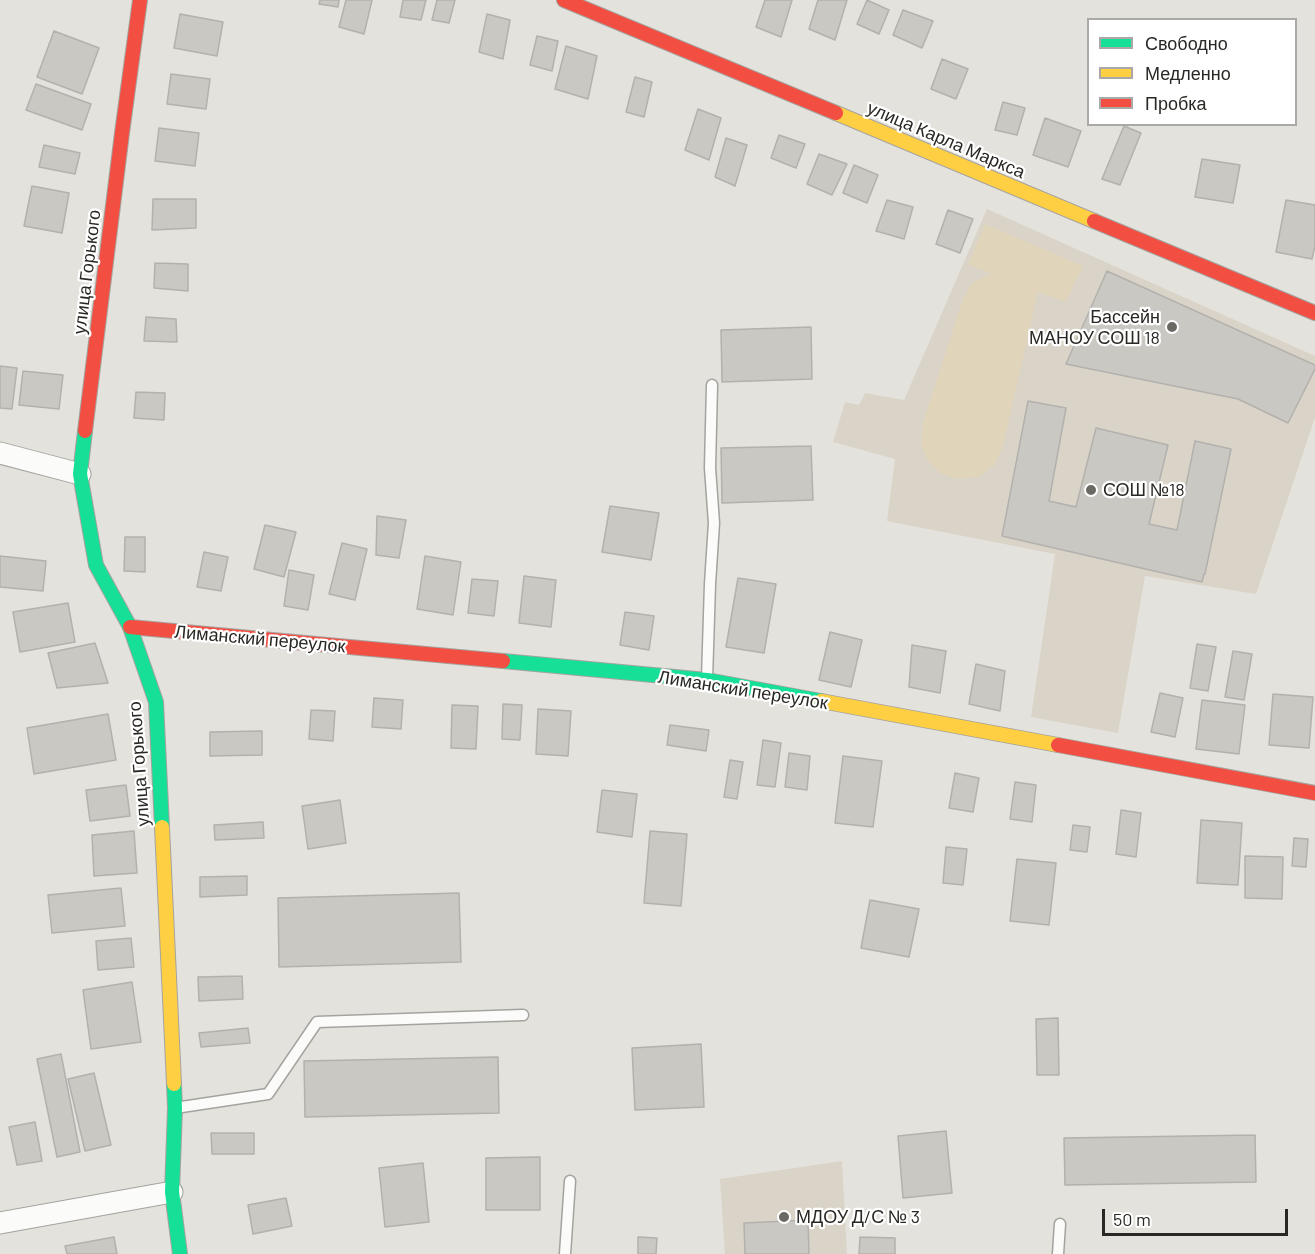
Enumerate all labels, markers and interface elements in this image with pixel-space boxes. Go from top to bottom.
legend [1087,18,1297,126]
text: Свободно [1145,32,1228,54]
text: Медленно [1145,62,1231,84]
text: Пробка [1145,92,1207,114]
street label: улица Карла Маркса [864,97,1028,183]
street label: улица Горького [69,209,105,335]
place label: Бассейн МАНОУ СОШ 18 [1029,306,1160,348]
marker: Бассейн МАНОУ СОШ 18 [1165,320,1179,334]
place label: СОШ №18 [1103,479,1185,501]
marker: СОШ №18 [1084,483,1098,497]
street label: Лиманский переулок [174,621,346,657]
street label: Лиманский переулок [657,666,829,714]
street label: улица Горького [124,701,154,827]
scale bar [1105,1197,1291,1235]
place label: МДОУ Д/С № 3 [796,1206,920,1228]
text: 50 m [1113,1208,1151,1230]
marker: МДОУ Д/С № 3 [777,1210,791,1224]

